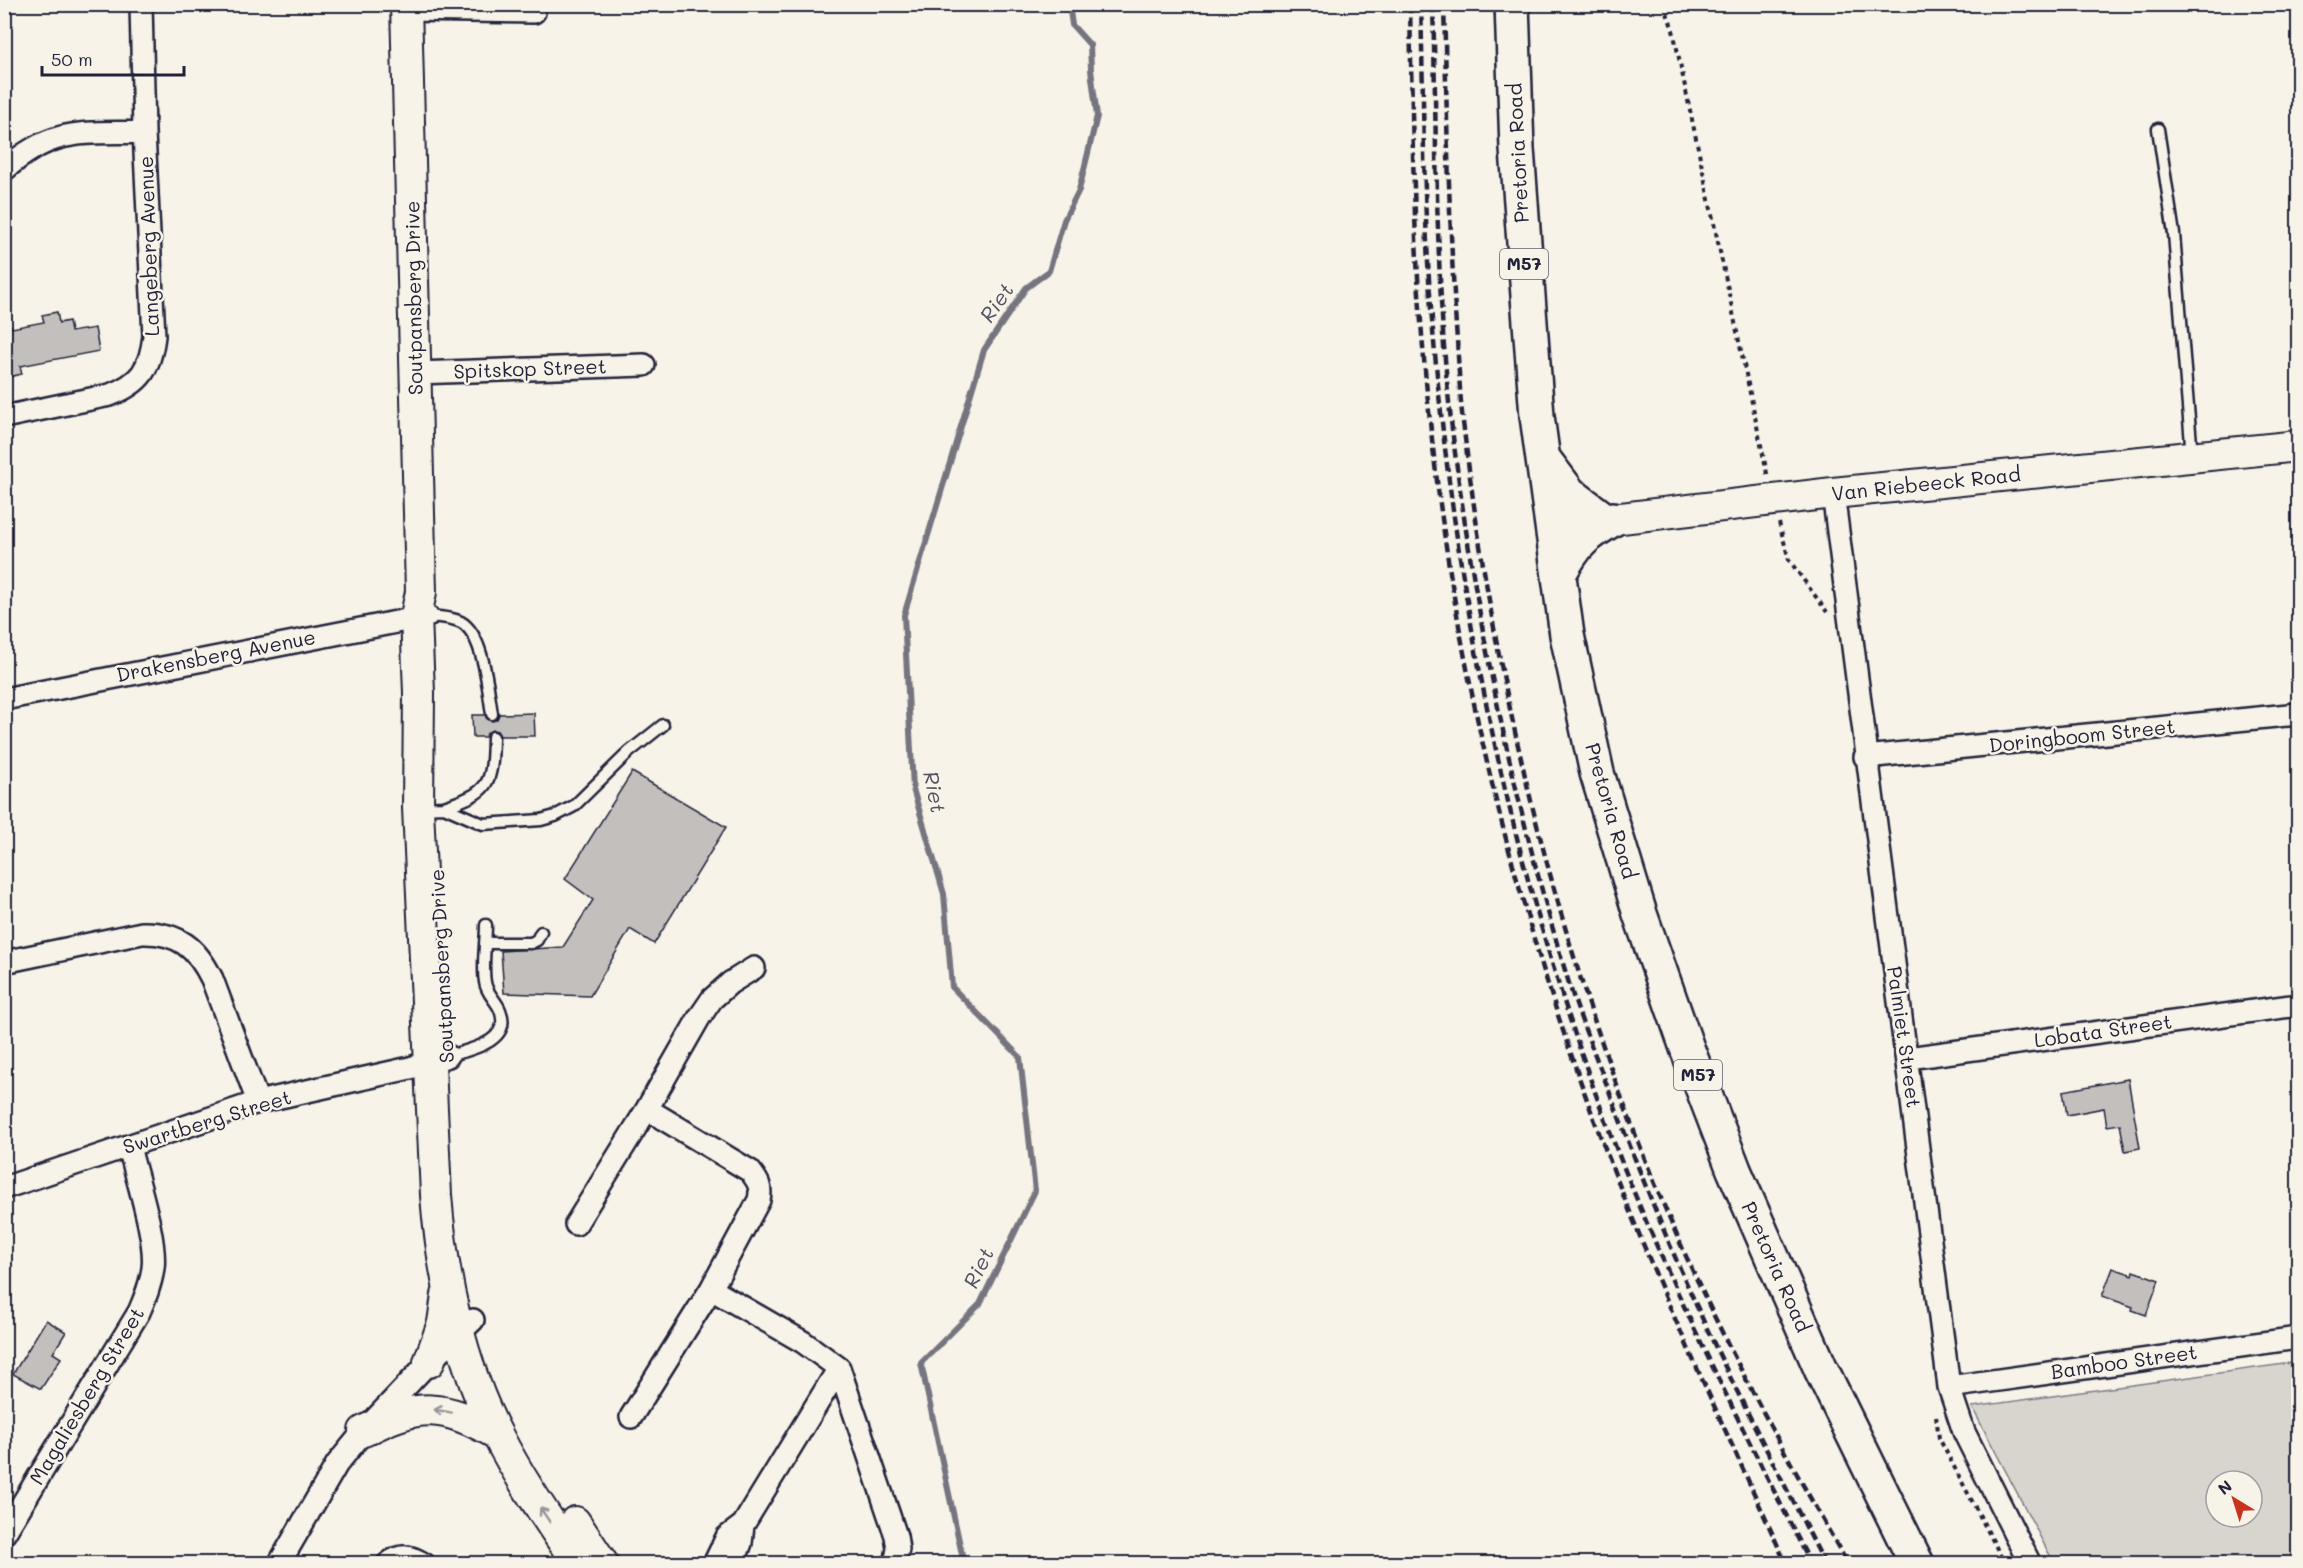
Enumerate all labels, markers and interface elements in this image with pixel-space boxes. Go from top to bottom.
scale bar [42,39,184,77]
text: 50 m [51,47,93,71]
street label: Pretoria Road [1500,82,1534,224]
street label: Langeberg Avenue [132,155,164,337]
street label: Soutpansberg Drive [398,201,428,395]
road number: M57 [1500,249,1548,279]
water label: Riet [973,277,1019,327]
street label: Spitskop Street [453,352,607,384]
street label: Van Riebeeck Road [1830,460,2022,506]
street label: Drakensberg Avenue [114,623,318,687]
street label: Doringboom Street [1988,712,2176,758]
street label: Pretoria Road [1580,740,1644,882]
water label: Riet [918,768,953,815]
street label: Soutpansberg Drive [423,868,459,1064]
street label: Palmiet Street [1882,964,1928,1109]
street label: Lobata Street [2032,1007,2173,1053]
road number: M57 [1674,1060,1722,1090]
street label: Swartberg Street [119,1083,294,1159]
street label: Pretoria Road [1737,1197,1817,1336]
water label: Riet [956,1242,999,1292]
street label: Magaliesberg Street [23,1302,149,1489]
street label: Bamboo Street [2049,1338,2199,1384]
one-way arrow [434,1406,454,1417]
north arrow [2204,1469,2264,1529]
text: N [2213,1475,2236,1499]
one-way arrow [539,1508,551,1524]

